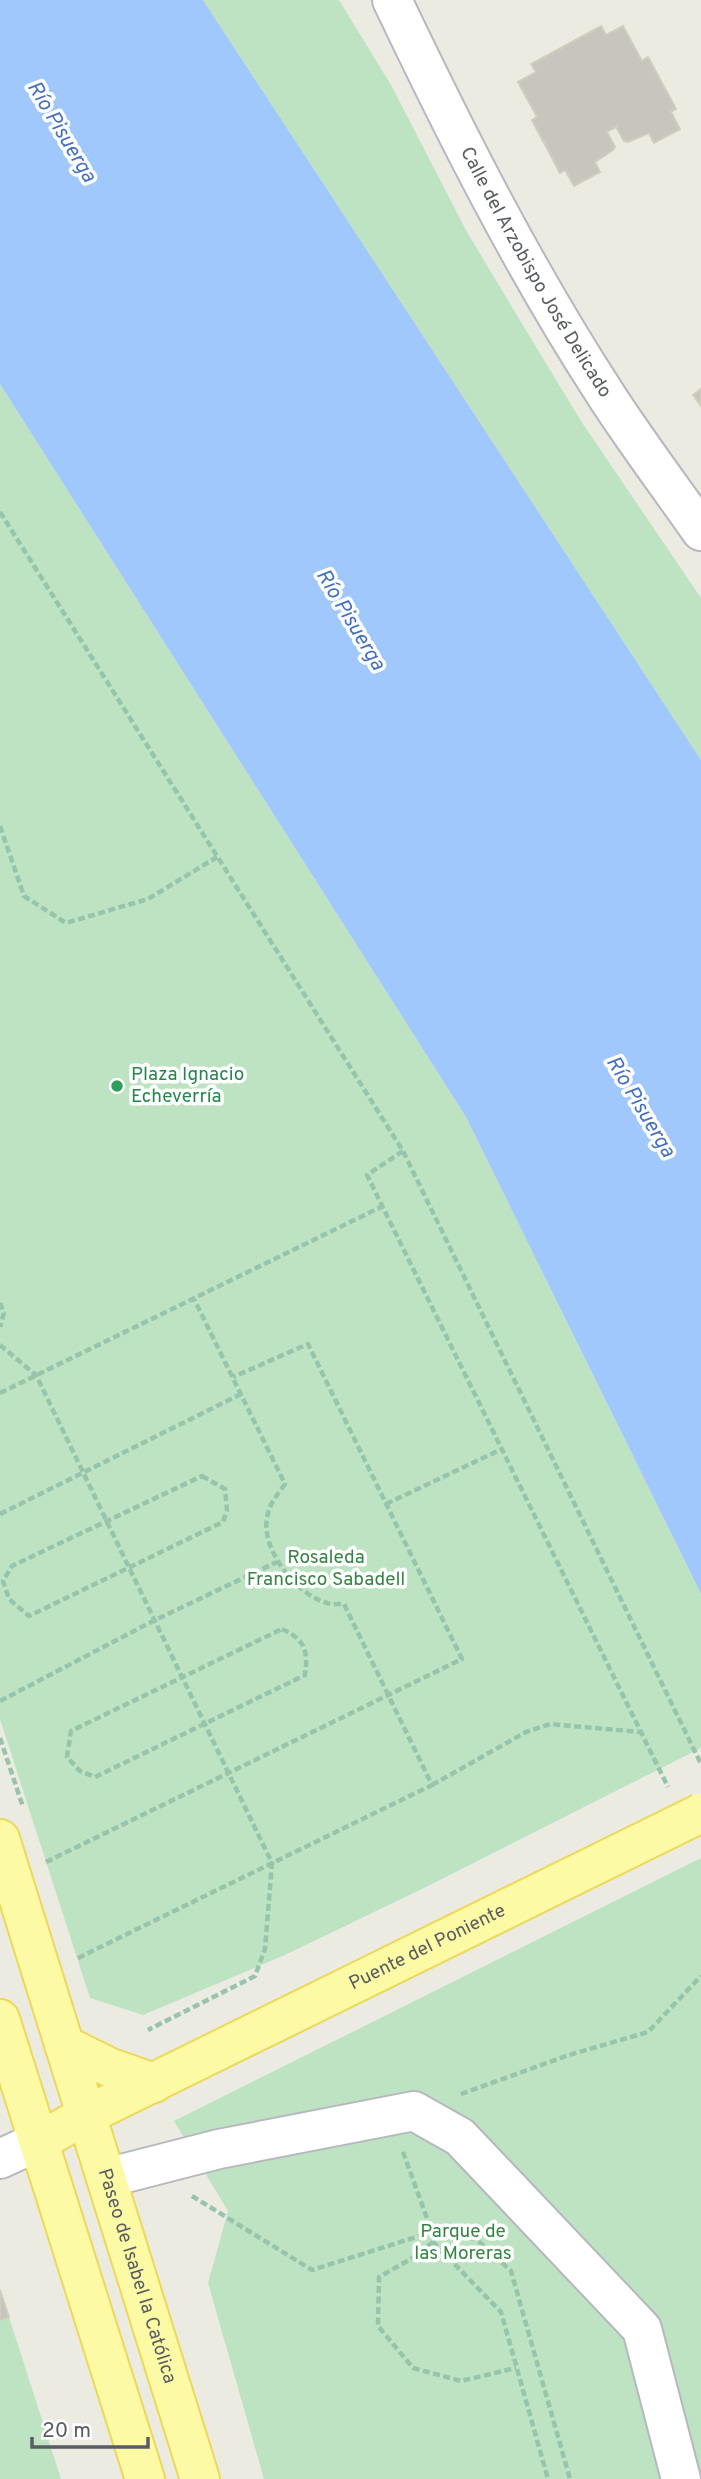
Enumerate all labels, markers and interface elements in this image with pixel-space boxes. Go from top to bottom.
water label: Río Pisuerga [20,76,102,188]
street label: Calle del Arzobispo José Delicado [454,143,617,402]
water label: Río Pisuerga [309,564,391,676]
water label: Río Pisuerga [599,1051,681,1163]
place label: Plaza Ignacio Echeverría [131,1063,244,1109]
marker: Plaza Ignacio Echeverría [109,1078,125,1094]
park label: Rosaleda Francisco Sabadell [247,1546,405,1592]
street label: Puente del Poniente [345,1899,510,1996]
street label: Paseo de Isabel la Católica [92,2166,181,2387]
park label: Parque de las Moreras [414,2220,512,2266]
scale bar [32,2406,147,2450]
text: 20 m [42,2418,91,2445]

